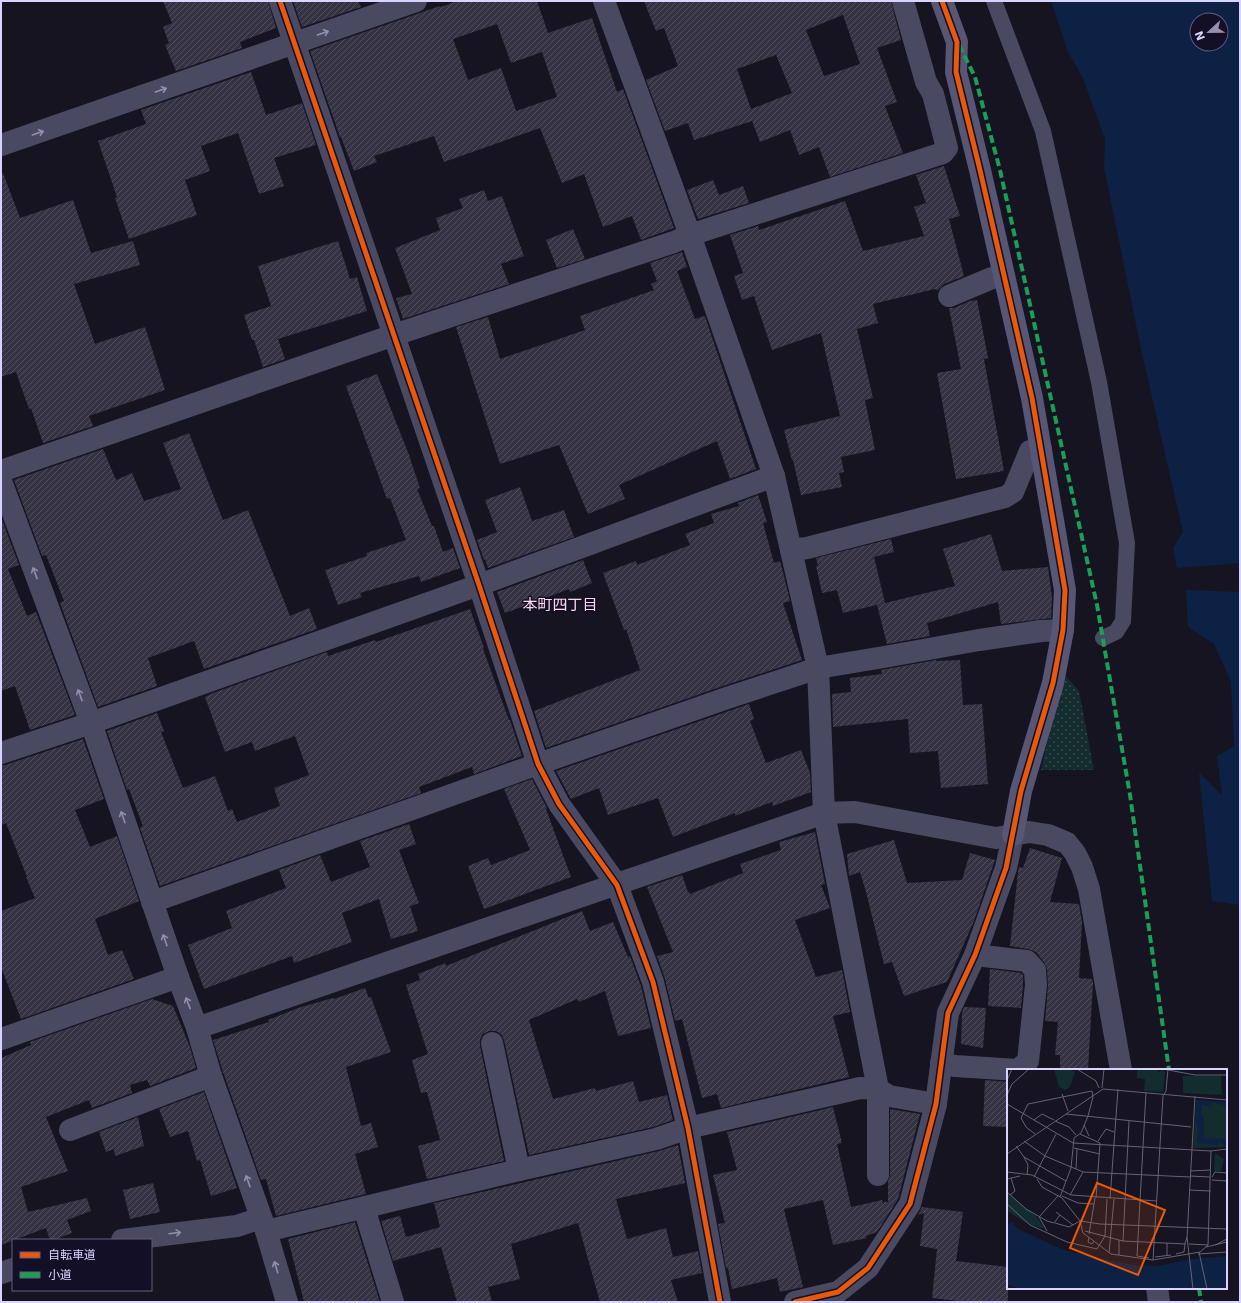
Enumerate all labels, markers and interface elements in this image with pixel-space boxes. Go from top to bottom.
north arrow [1189,12,1229,52]
one-way arrow [317,29,329,37]
text: N [1192,29,1208,42]
one-way arrow [154,85,166,93]
one-way arrow [31,128,43,136]
one-way arrow [31,566,38,579]
district label: 本町四丁目 [522,596,598,614]
one-way arrow [76,689,84,701]
one-way arrow [119,811,126,824]
one-way arrow [161,935,169,947]
one-way arrow [183,997,191,1009]
inset map [1007,1069,1227,1289]
one-way arrow [244,1175,251,1188]
one-way arrow [168,1230,181,1237]
legend [12,1239,152,1291]
text: 自転車道 [48,1248,96,1262]
one-way arrow [272,1261,280,1273]
text: 小道 [48,1268,72,1282]

